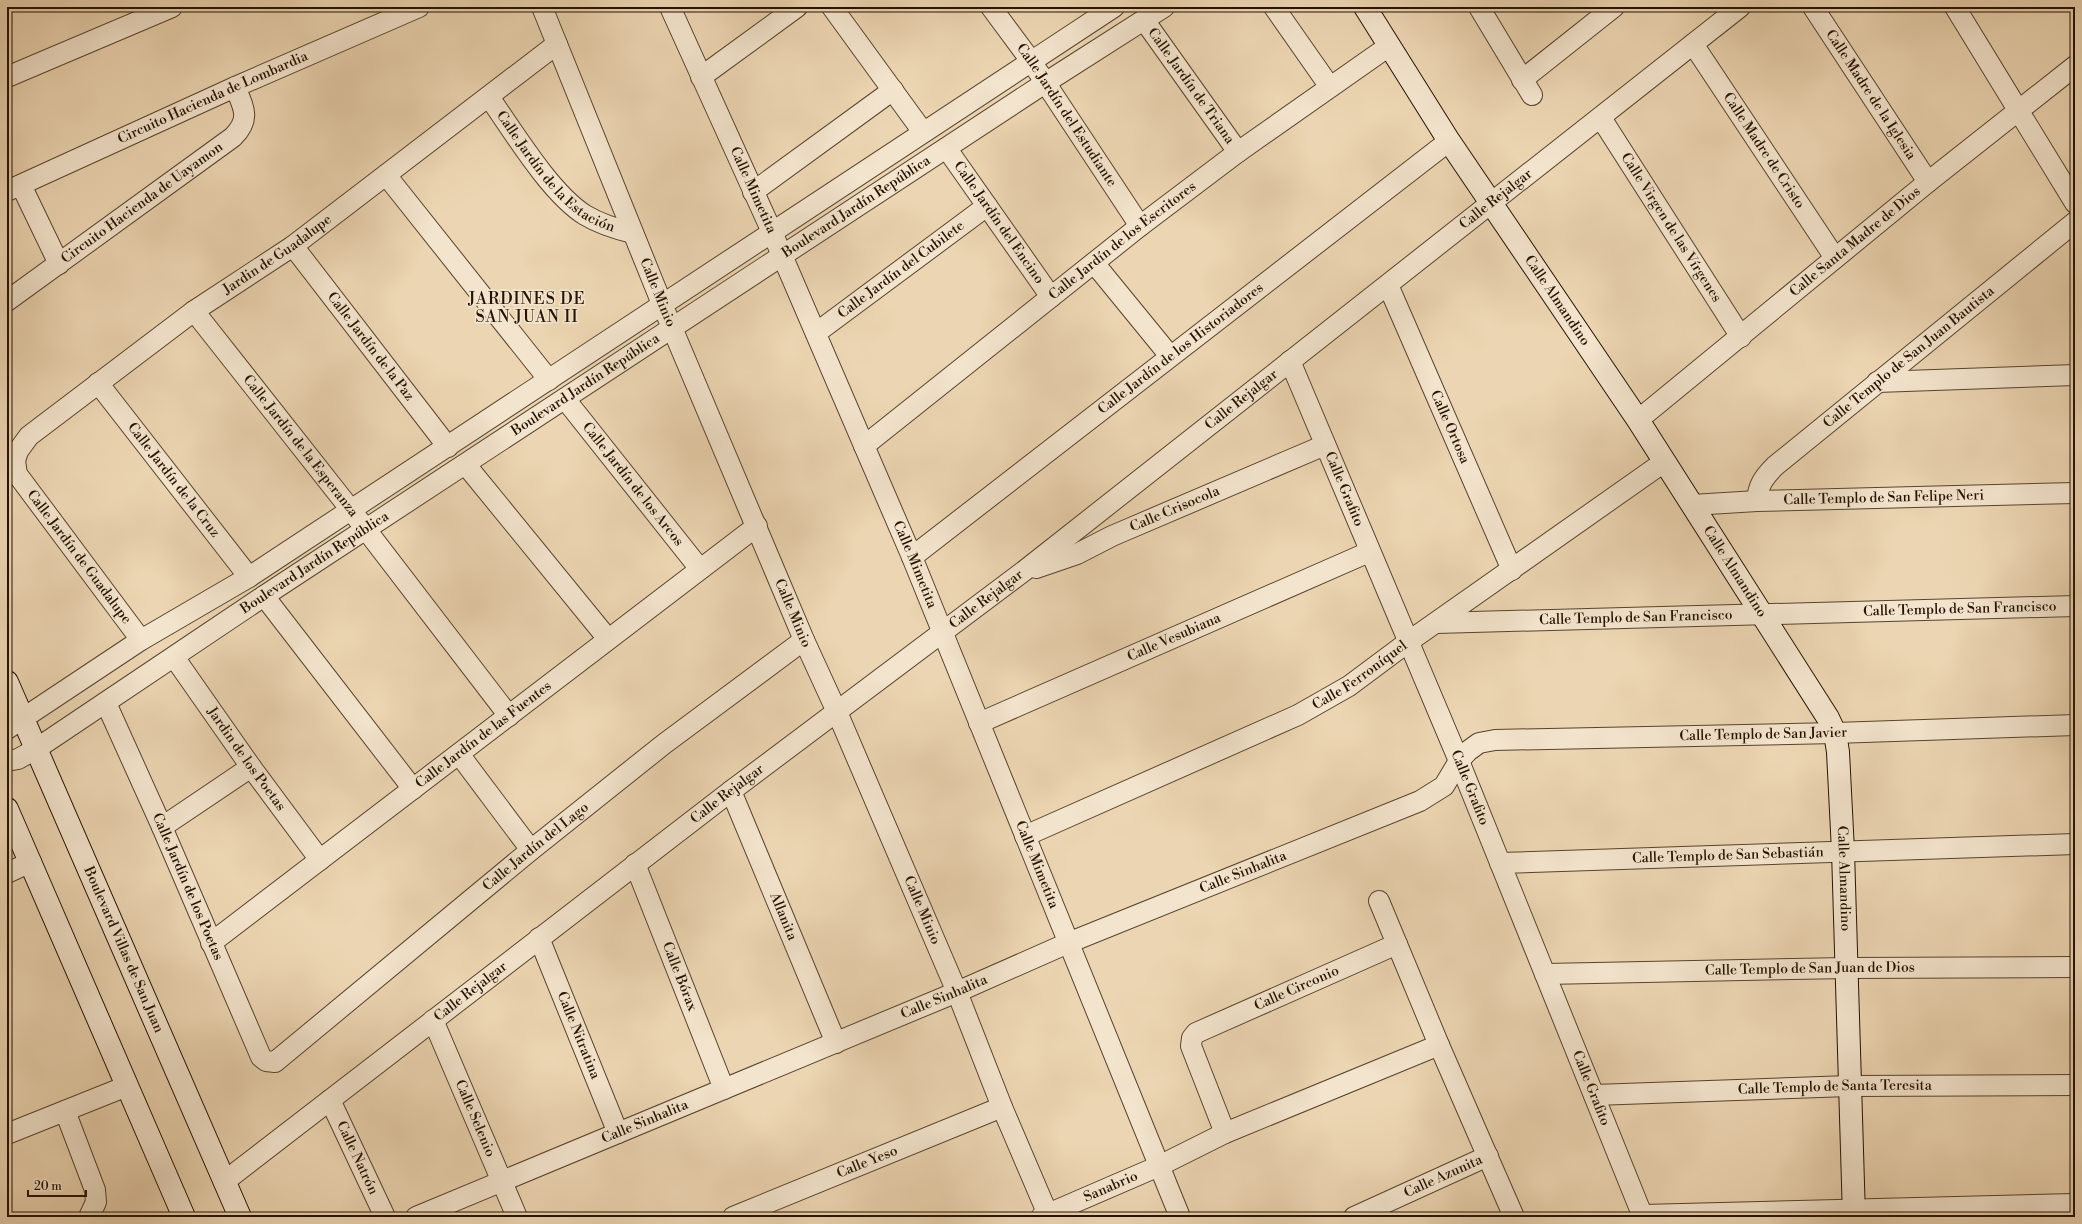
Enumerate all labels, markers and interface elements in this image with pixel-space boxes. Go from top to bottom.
street label: Calle Jardín de Triana [1143,24,1239,148]
street label: Calle Madre de la Iglesia [1821,26,1920,164]
street label: Calle Jardín del Estudiante [1012,40,1121,190]
street label: Circuito Hacienda de Lombardia [115,47,312,148]
street label: Calle Madre de Cristo [1719,89,1809,212]
street label: Calle Jardín de la Estación [492,107,618,237]
street label: Circuito Hacienda de Uayamon [58,138,227,268]
street label: Calle Mimetita [726,144,781,237]
street label: Calle Virgen de las Vírgenes [1617,149,1725,306]
street label: Boulevard Jardín República [778,151,935,263]
street label: Calle Jardín del Encino [949,158,1048,288]
street label: Calle Rejalgar [1456,165,1536,234]
street label: Calle Jardín de los Escritores [1045,178,1200,304]
street label: Calle Santa Madre de Dios [1786,183,1924,301]
street label: Jardin de Guadalupe [219,211,335,299]
street label: Calle Jardín del Cubilete [834,217,968,323]
street label: Calle Almandino [1520,252,1594,349]
street label: Calle Minio [635,255,680,330]
street label: Calle Jardín de los Historiadores [1094,279,1267,419]
street label: Calle Templo de San Juan Bautista [1820,282,1999,432]
street label: Calle Jardín de la Paz [323,289,418,405]
district label: JARDINES DE SAN JUAN II [467,289,586,327]
street label: Boulevard Jardín República [507,329,664,441]
street label: Calle Rejalgar [1201,365,1282,434]
street label: Calle Jardín de la Esperanza [239,371,363,521]
street label: Calle Ortosa [1426,388,1474,467]
street label: Calle Jardín de la Cruz [123,419,224,541]
street label: Calle Jardín de los Arcos [578,419,688,550]
street label: Calle Grafito [1320,449,1368,529]
street label: Calle Crisocola [1127,482,1223,536]
street label: Calle Jardín de Guadalupe [23,486,135,628]
street label: Calle Templo de San Felipe Neri [1783,486,1985,509]
street label: Boulevard Jardín República [236,507,393,619]
street label: Calle Mimetita [889,518,941,612]
street label: Calle Almandino [1699,522,1771,621]
street label: Calle Rejalgar [946,566,1027,633]
street label: Calle Minio [770,576,815,651]
street label: Calle Templo de San Francisco [1863,597,2057,621]
street label: Calle Templo de San Francisco [1539,606,1733,629]
street label: Calle Vesubiana [1125,609,1224,666]
street label: Calle Ferroníquel [1309,637,1411,714]
street label: Calle Jardín de las Fuentes [412,677,555,793]
street label: Jardin de los Poetas [202,703,290,815]
street label: Calle Templo de San Javier [1679,724,1848,745]
street label: Calle Grafito [1446,747,1493,828]
street label: Calle Rejalgar [687,760,768,828]
street label: Calle Jardín del Lago [479,798,593,895]
street label: Calle Jardín de los Poetas [148,810,227,963]
street label: Calle Mimetita [1011,818,1063,912]
street label: Calle Almandino [1833,825,1854,932]
street label: Calle Templo de San Sebastián [1632,843,1825,868]
street label: Calle Sinhalita [1197,846,1290,898]
street label: Boulevard Villas de San Juan [79,863,168,1036]
street label: Calle Minio [899,873,945,947]
street label: Allanita [765,889,802,944]
street label: Calle Bórax [658,939,702,1015]
street label: Calle Rejalgar [430,958,511,1026]
street label: Calle Templo de San Juan de Dios [1705,959,1915,980]
street label: Calle Circonio [1251,962,1342,1015]
street label: Calle Sinhalita [898,970,991,1023]
street label: Calle Nitratina [553,989,605,1083]
street label: Calle Grafito [1568,1048,1614,1128]
street label: Calle Selenio [451,1077,499,1160]
street label: Calle Templo de Santa Teresita [1738,1077,1933,1099]
street label: Calle Sinhalita [599,1095,692,1148]
street label: Calle Natrón [332,1118,383,1198]
street label: Calle Yeso [834,1142,900,1183]
street label: Calle Azunita [1401,1150,1486,1202]
street label: Sanabrio [1081,1167,1141,1206]
scale bar [28,1172,86,1198]
text: 20 m [34,1179,62,1194]

